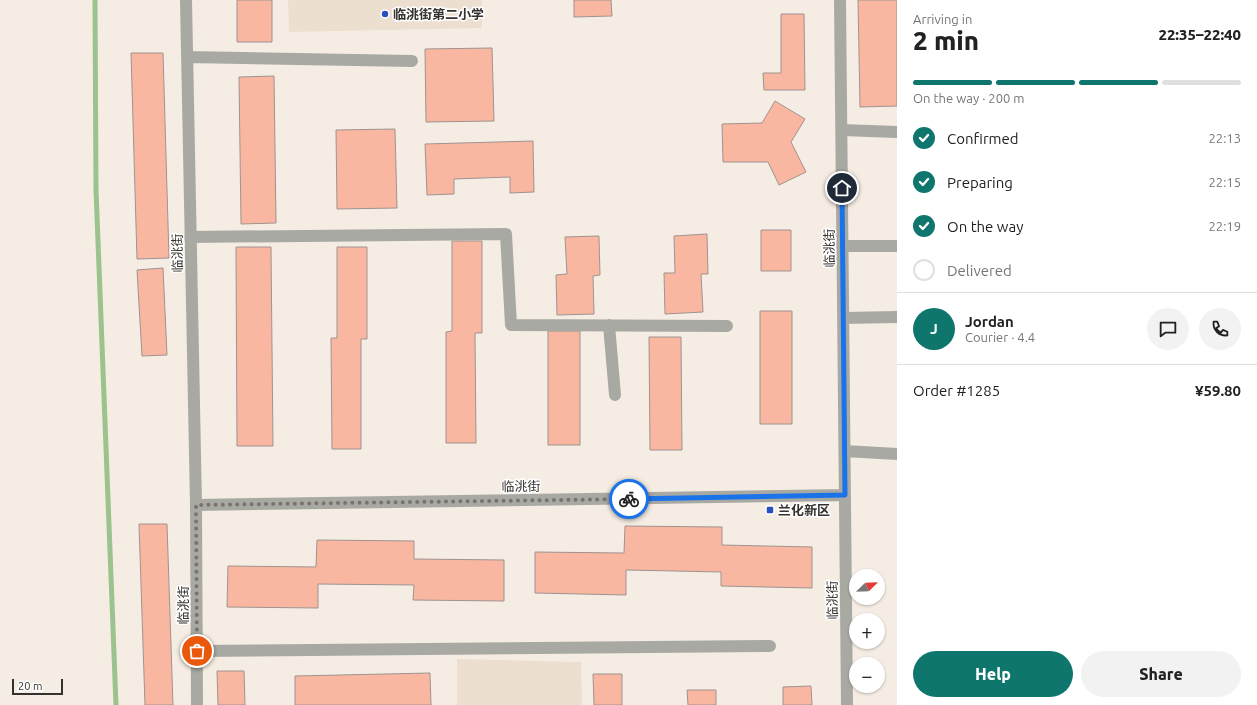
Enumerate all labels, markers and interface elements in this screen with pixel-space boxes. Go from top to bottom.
place label: 临洮街第二小学 [393,7,484,21]
marker: 临洮街第二小学 [380,9,390,19]
text: Arriving in [913,12,972,26]
text: 2 min [913,26,979,55]
text: 22:35–22:40 [1158,26,1241,43]
text: On the way · 200 m [913,91,1025,105]
icon: check [913,127,935,149]
text: Confirmed [947,130,1019,147]
text: 22:13 [1208,131,1241,145]
pin [825,171,859,205]
icon: check [913,171,935,193]
text: Preparing [947,174,1013,191]
text: 22:15 [1208,175,1241,189]
icon: home [831,177,853,199]
icon: check [913,215,935,237]
text: On the way [947,218,1023,235]
text: 22:19 [1208,219,1241,233]
street label: 临洮街 [822,228,836,268]
street label: 临洮街 [170,233,184,273]
text: Delivered [947,262,1012,279]
button: chat [1147,308,1189,350]
button: phone [1199,308,1241,350]
text: Jordan [965,313,1014,330]
text: J [930,320,938,337]
text: Courier · 4.4 [965,330,1035,344]
text: Order #1285 [913,382,1000,399]
text: ¥59.80 [1195,382,1241,399]
street label: 临洮街 [501,479,541,493]
courier [609,479,649,519]
icon: bike [618,488,640,510]
place label: 兰化新区 [778,503,830,517]
marker: 兰化新区 [765,505,775,515]
north arrow [849,569,885,605]
map controls [849,569,885,693]
street label: 临洮街 [825,580,839,620]
street label: 临洮街 [176,585,190,625]
button: + [849,613,885,649]
pin [180,634,214,668]
icon: bag [186,640,208,662]
button: Help [913,651,1073,697]
button: Share [1081,651,1241,697]
button: − [849,657,885,693]
scale bar [12,677,63,696]
text: 20 m [18,680,42,692]

